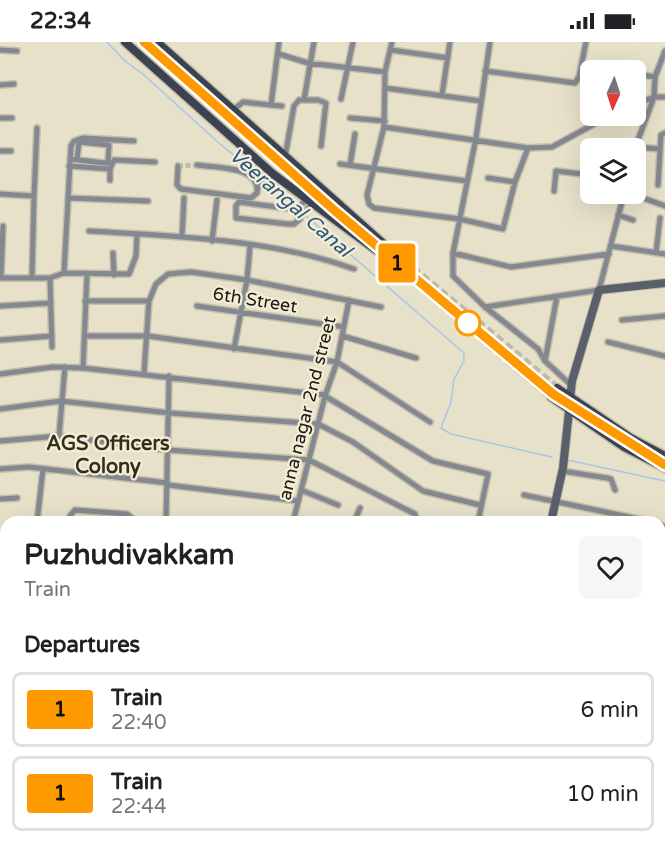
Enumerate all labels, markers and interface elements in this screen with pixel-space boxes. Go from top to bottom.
text: 22:34 [30,8,91,34]
north arrow [580,60,646,126]
map controls [580,60,646,204]
button: layers [580,138,646,204]
water label: Veerangal Canal [224,143,358,264]
line badge: 1 [378,244,416,282]
text: 1 [390,251,404,276]
street label: 6th Street [211,282,299,318]
unlabelled marker [455,310,481,336]
street label: anna nagar 2nd street [274,314,341,502]
district label: AGS Officers Colony [46,432,170,479]
button: heart [579,536,642,599]
text: Puzhudivakkam [24,538,234,572]
text: Train [24,578,71,602]
text: Departures [24,632,140,658]
text: Train [111,685,163,711]
text: 1 [53,697,67,722]
text: 6 min [580,697,639,723]
text: 22:40 [111,711,166,735]
text: Train [111,769,163,795]
text: 1 [53,781,67,806]
text: 10 min [567,781,639,807]
text: 22:44 [111,795,166,819]

